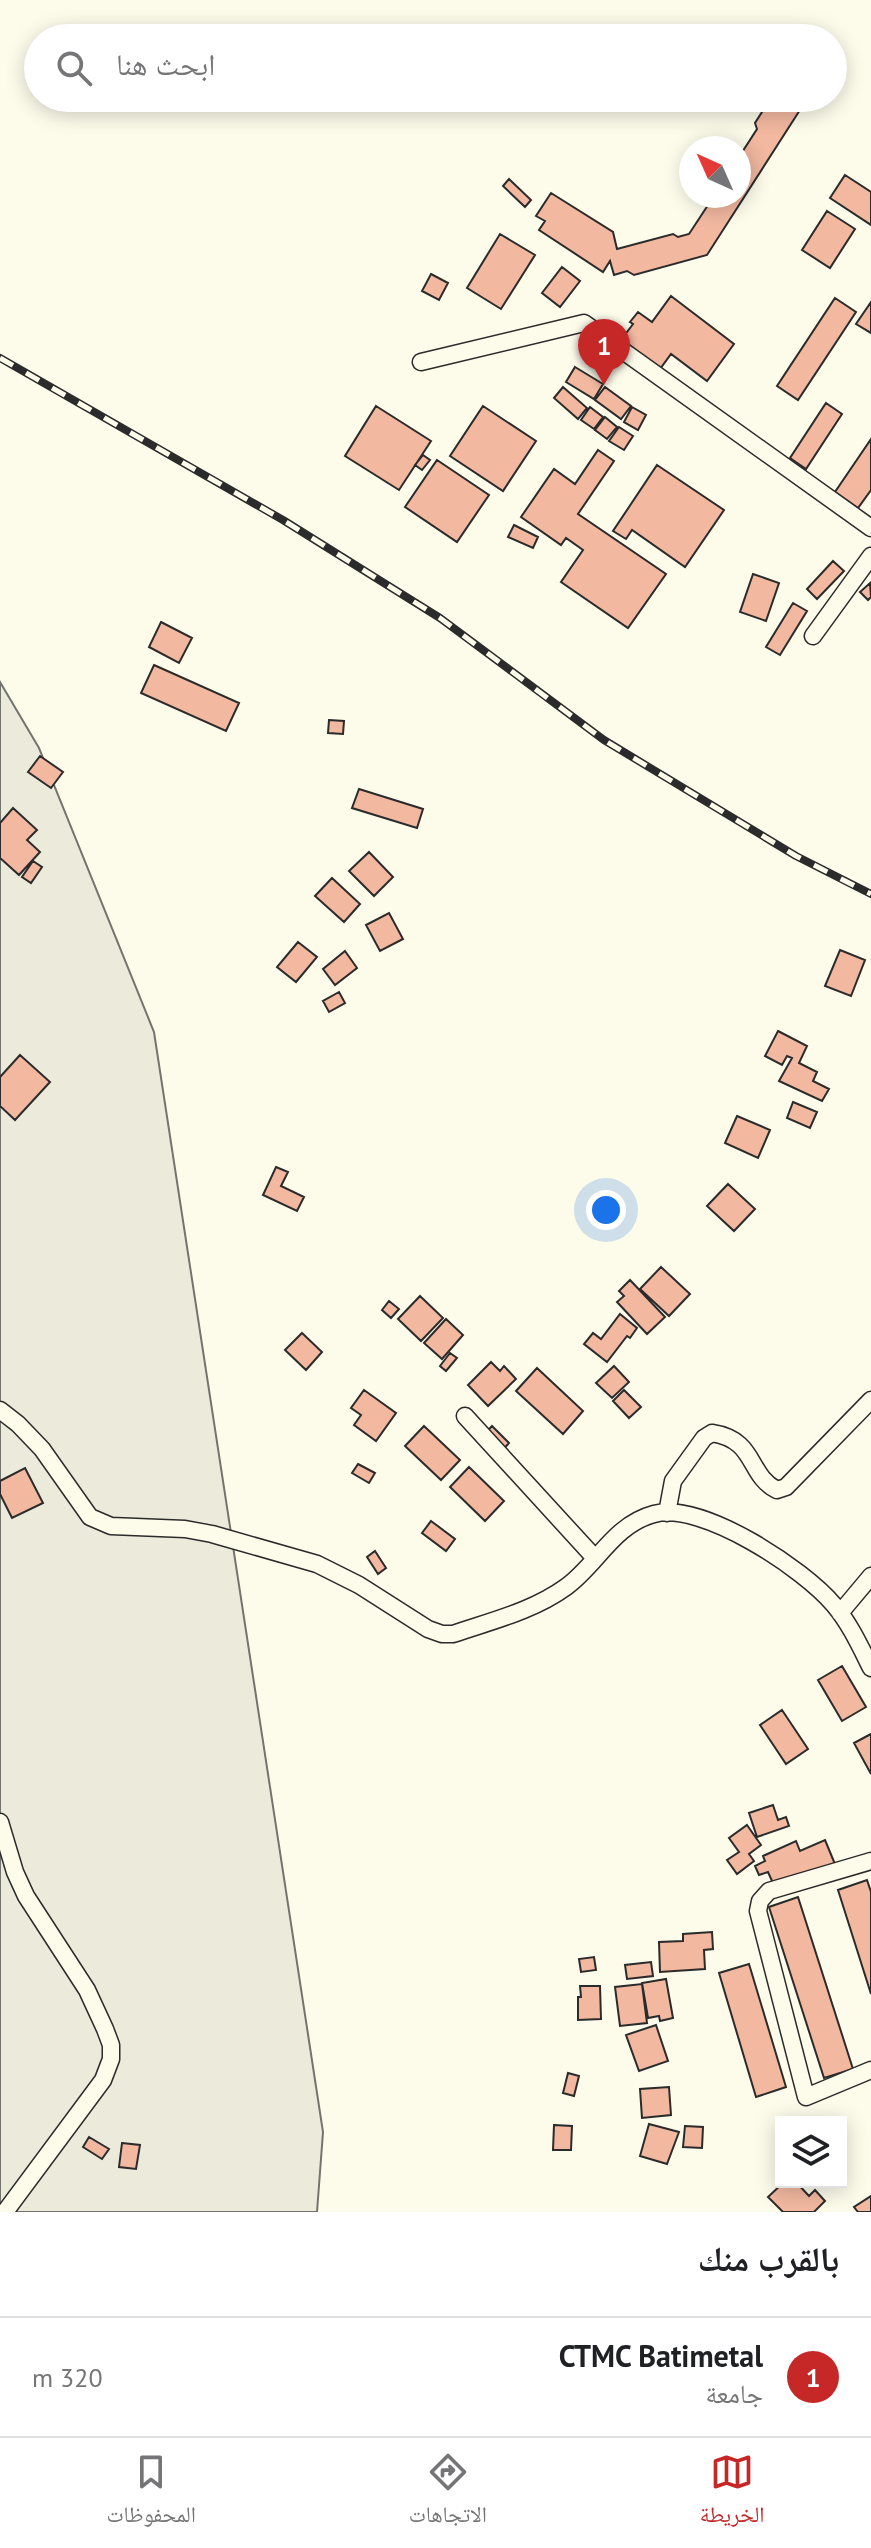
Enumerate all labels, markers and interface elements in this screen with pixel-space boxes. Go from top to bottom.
search box [24,24,847,112]
text: ابحث هنا [116,44,215,83]
icon: search [52,46,96,90]
north arrow [679,136,751,208]
pin: 1 [578,319,630,385]
your location [586,1190,626,1230]
map controls [775,2116,847,2188]
button: layers [775,2116,847,2188]
text: بالقرب منك [698,2236,839,2280]
text: CTMC Batimetal [559,2336,763,2375]
text: 320 m [32,2361,103,2394]
text: 1 [806,2361,820,2394]
text: جامعة [706,2377,763,2410]
tab: المحفوظات [106,2450,196,2536]
tab: الاتجاهات [409,2450,487,2536]
tab: الخريطة [700,2450,765,2536]

